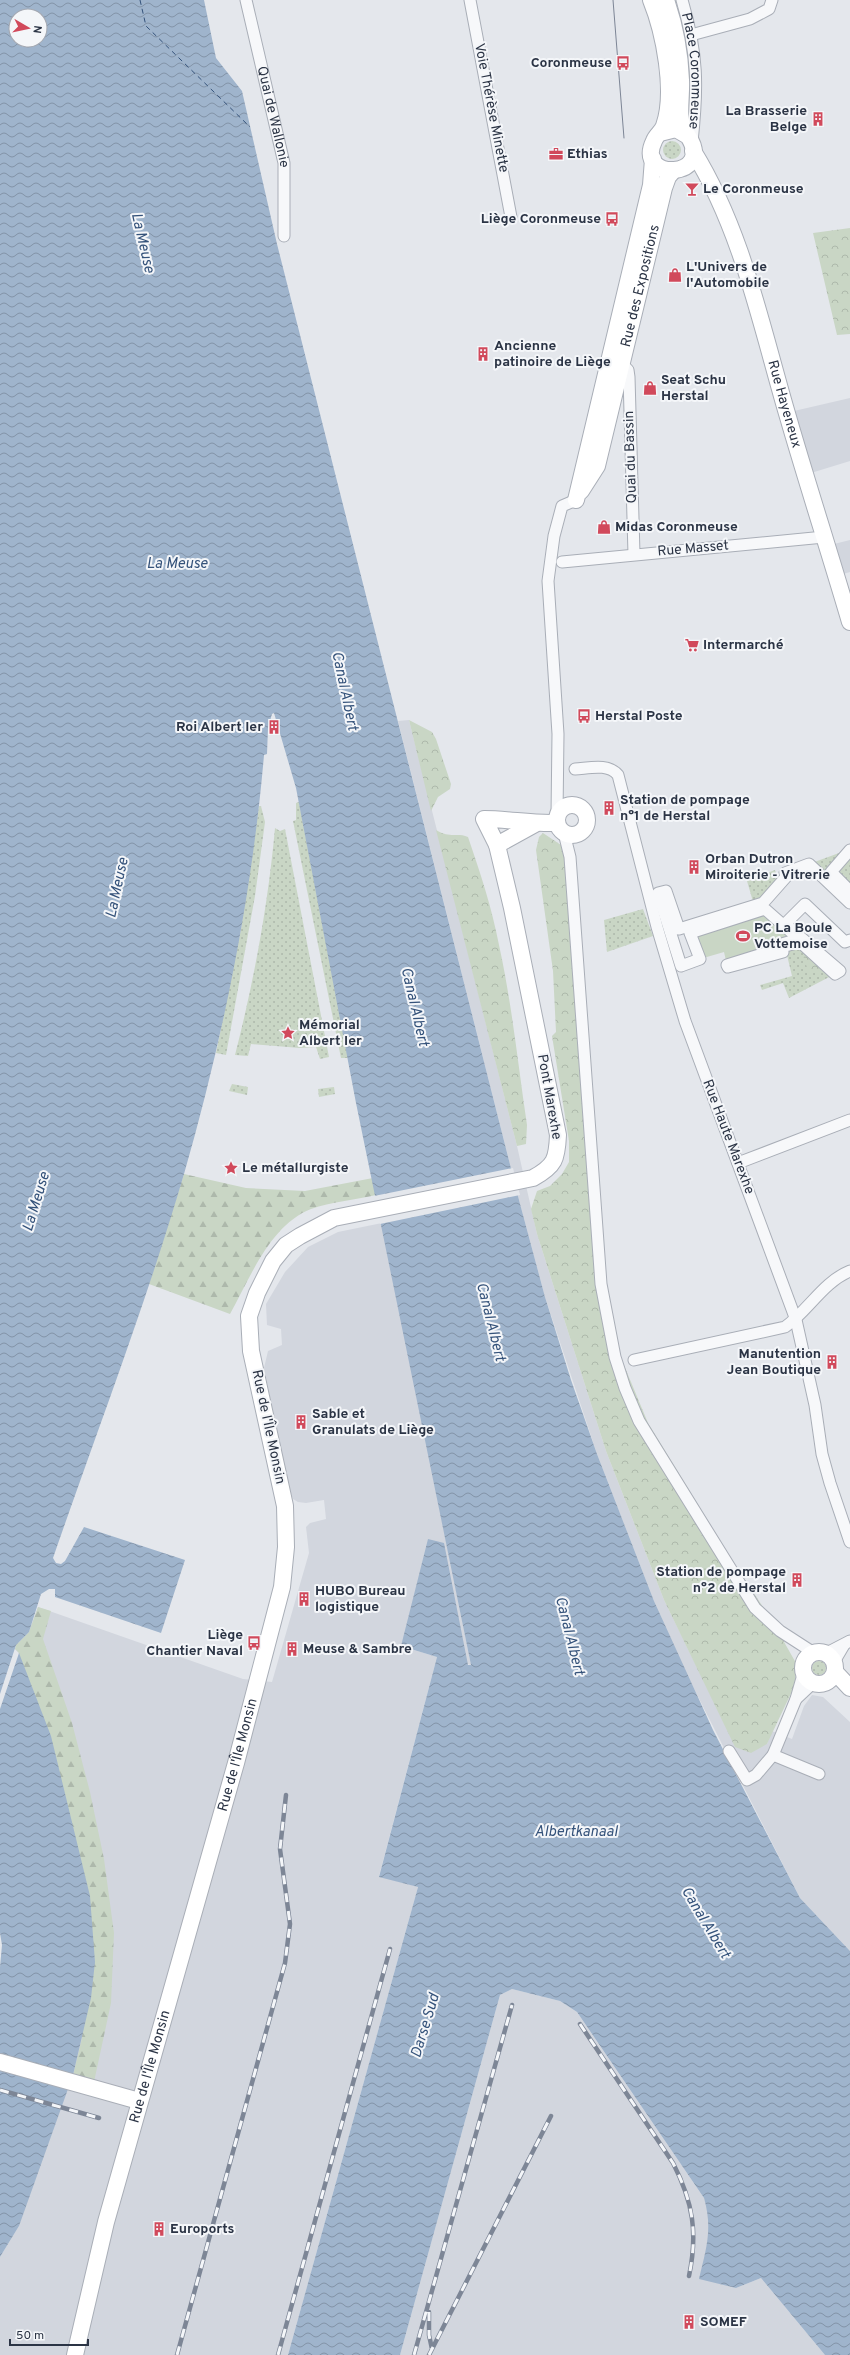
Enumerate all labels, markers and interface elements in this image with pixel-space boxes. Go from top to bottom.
north arrow [8,8,48,48]
street label: Place Coronmeuse [677,11,704,130]
text: N [29,24,44,34]
street label: Voie Thérèse Minette [470,42,512,174]
place label: Coronmeuse [531,55,612,72]
bus stop icon: Coronmeuse [615,55,631,71]
street label: Quai de Wallonie [253,64,293,168]
place label: La Brasserie Belge [726,103,807,136]
building icon: La Brasserie Belge [810,111,826,127]
office icon: Ethias [548,146,564,162]
place label: Ethias [567,146,608,163]
bar icon: Le Coronmeuse [684,181,700,197]
place label: Le Coronmeuse [703,181,804,198]
water label: La Meuse [126,211,158,275]
place label: Liège Coronmeuse [481,211,601,228]
bus stop icon: Liège Coronmeuse [604,211,620,227]
street label: Rue des Expositions [617,223,663,349]
place label: L'Univers de l'Automobile [686,259,769,292]
shop icon: L'Univers de l'Automobile [667,267,683,283]
place label: Ancienne patinoire de Liège [494,338,611,371]
building icon: Ancienne patinoire de Liège [475,346,491,362]
street label: Rue Hayeneux [764,358,805,450]
place label: Seat Schu Herstal [661,372,726,405]
shop icon: Seat Schu Herstal [642,380,658,396]
street label: Quai du Bassin [621,410,641,504]
shop icon: Midas Coronmeuse [596,519,612,535]
place label: Midas Coronmeuse [615,519,738,536]
street label: Rue Masset [657,537,729,561]
water label: La Meuse [147,555,208,574]
supermarket icon: Intermarché [684,637,700,653]
place label: Intermarché [703,637,784,654]
water label: Canal Albert [326,650,362,733]
bus stop icon: Herstal Poste [576,708,592,724]
place label: Herstal Poste [595,708,683,725]
place label: Roi Albert Ier [176,719,263,736]
building icon: Roi Albert Ier [266,719,282,735]
place label: Station de pompage n°1 de Herstal [620,792,750,825]
building icon: Station de pompage n°1 de Herstal [601,800,617,816]
place label: Orban Dutron Miroiterie - Vitrerie [705,851,830,884]
water label: La Meuse [102,856,134,920]
building icon: Orban Dutron Miroiterie - Vitrerie [686,859,702,875]
place label: PC La Boule Vottemoise [754,920,832,953]
sports icon: PC La Boule Vottemoise [735,928,751,944]
water label: Canal Albert [396,966,432,1049]
place label: Mémorial Albert Ier [299,1017,362,1050]
place icon: Mémorial Albert Ier [280,1025,296,1041]
street label: Pont Marexhe [533,1053,565,1141]
street label: Rue Haute Marexhe [698,1077,758,1197]
place icon: Le métallurgiste [223,1160,239,1176]
place label: Le métallurgiste [242,1160,349,1177]
water label: La Meuse [19,1170,55,1234]
water label: Canal Albert [471,1281,509,1364]
place label: Manutention Jean Boutique [727,1346,821,1379]
building icon: Manutention Jean Boutique [824,1354,840,1370]
street label: Rue de l'Île Monsin [248,1368,289,1486]
place label: Sable et Granulats de Liège [312,1406,434,1439]
building icon: Sable et Granulats de Liège [293,1414,309,1430]
place label: Station de pompage n°2 de Herstal [656,1564,786,1597]
building icon: Station de pompage n°2 de Herstal [789,1572,805,1588]
place label: HUBO Bureau logistique [315,1583,406,1616]
building icon: HUBO Bureau logistique [296,1591,312,1607]
water label: Canal Albert [550,1595,588,1678]
place label: Liège Chantier Naval [146,1627,243,1660]
bus stop icon: Liège Chantier Naval [246,1635,262,1651]
building icon: Meuse & Sambre [284,1641,300,1657]
place label: Meuse & Sambre [303,1641,412,1658]
street label: Rue de l'Île Monsin [214,1696,261,1813]
water label: Albertkanaal [535,1823,619,1842]
water label: Canal Albert [676,1884,734,1963]
water label: Darse Sud [407,1991,445,2060]
street label: Rue de l'Île Monsin [126,2008,174,2125]
building icon: Euroports [151,2221,167,2237]
place label: Euroports [170,2221,235,2238]
building icon: SOMEF [681,2314,697,2330]
place label: SOMEF [700,2314,747,2331]
scale bar [10,2321,88,2347]
text: 50 m [16,2328,44,2344]

